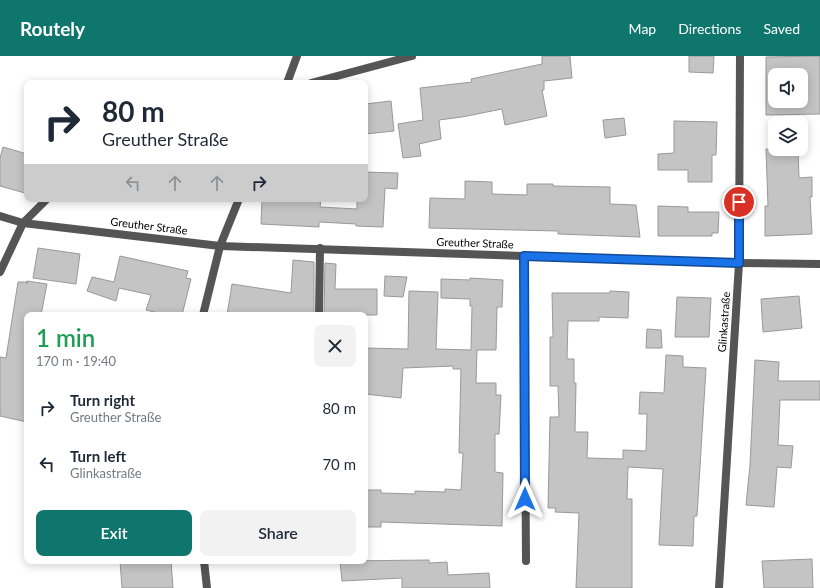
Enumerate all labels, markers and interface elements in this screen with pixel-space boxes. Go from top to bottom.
text: Routely [20,17,85,40]
text: Map [629,20,656,37]
text: Directions [678,20,741,37]
text: Saved [763,20,800,37]
map controls [768,68,808,156]
button: sound [768,68,808,108]
text: 80 m [102,94,165,128]
icon: right [36,96,88,148]
button: layers [768,116,808,156]
text: Greuther Straße [102,128,229,150]
icon: left [122,172,144,194]
icon: ahead [164,172,186,194]
icon: ahead [206,172,228,194]
icon: right [248,172,270,194]
pin [722,185,756,219]
icon: arrive [728,191,750,213]
street label: Greuther Straße [110,214,188,237]
street label: Greuther Straße [436,235,514,250]
street label: Glinkastraße [715,291,732,353]
text: 1 min [36,323,95,352]
button: close [314,325,356,367]
text: 170 m · 19:40 [36,353,116,369]
text: Turn right [70,391,135,409]
icon: right [36,397,58,419]
text: 80 m [322,399,356,417]
text: Greuther Straße [70,409,161,425]
text: Turn left [70,447,126,465]
icon: left [36,453,58,475]
text: 70 m [322,455,356,473]
text: Glinkastraße [70,465,142,481]
position arrow [504,478,546,520]
button: Exit [36,510,192,556]
button: Share [200,510,356,556]

